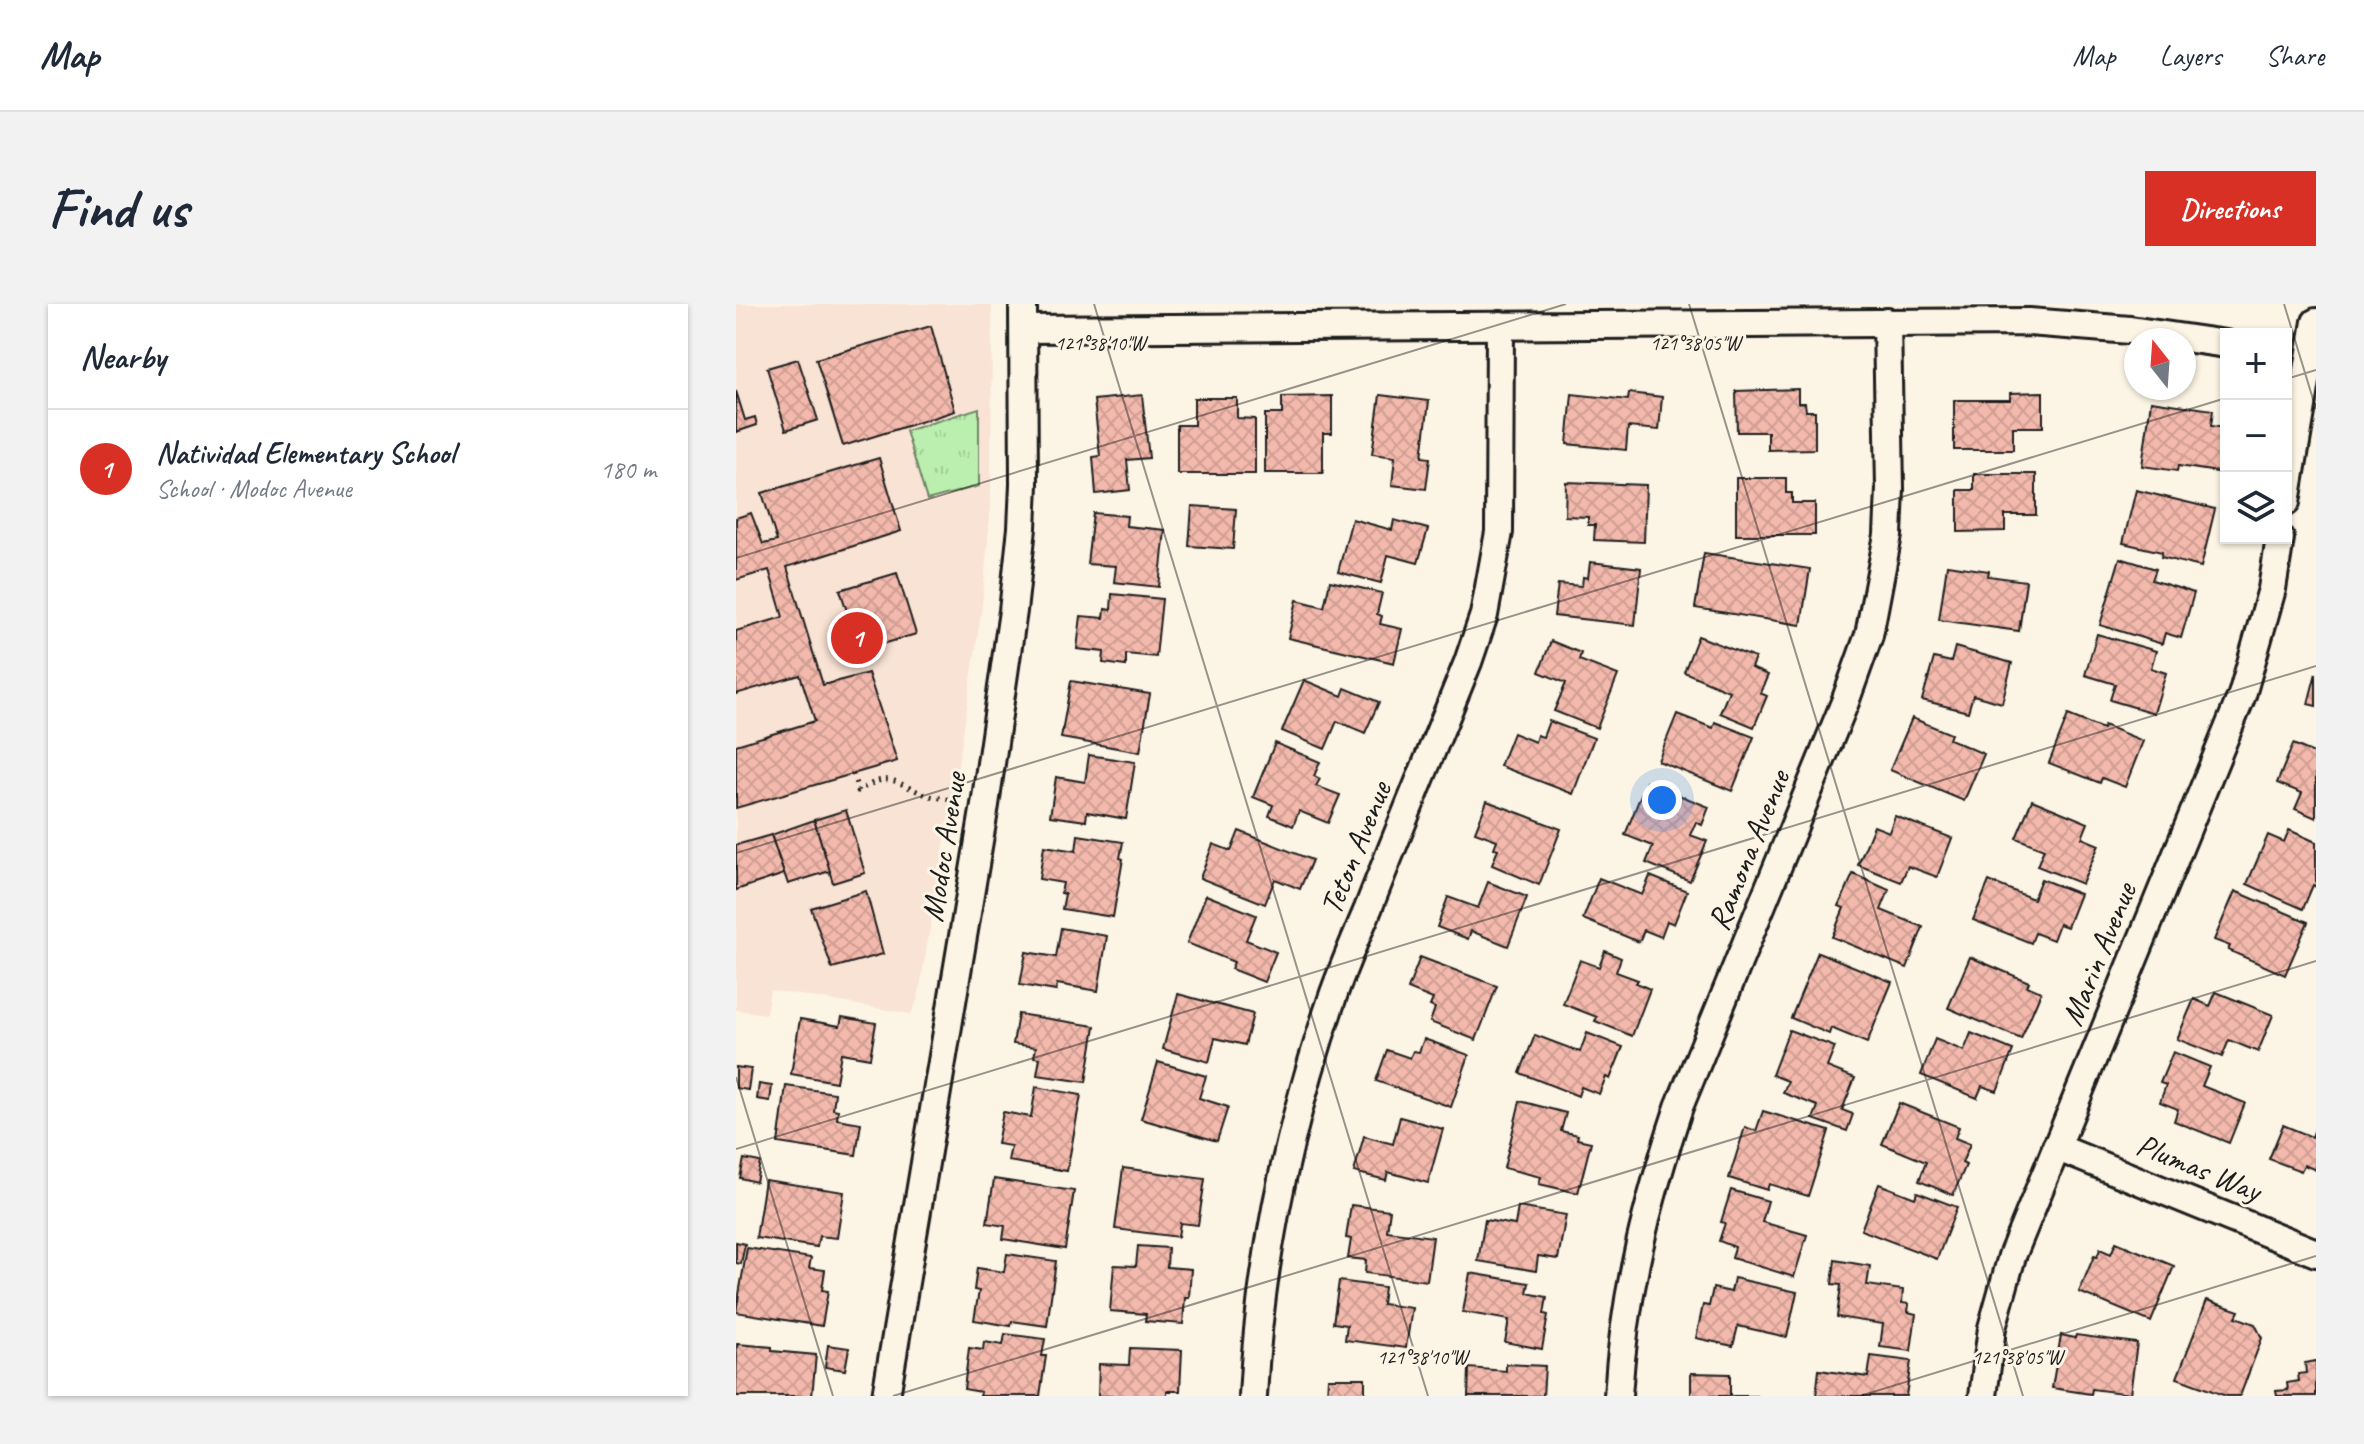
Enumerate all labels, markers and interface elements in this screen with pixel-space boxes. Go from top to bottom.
text: Map [40,32,99,79]
text: Map [2073,38,2116,73]
text: Layers [2160,38,2221,73]
text: Share [2265,38,2324,73]
button: Directions [2145,171,2316,246]
text: Find us [48,173,188,244]
north arrow [2124,328,2196,400]
map controls [2220,328,2292,544]
button: + [2220,328,2292,400]
text: 121°38'10"W [1055,331,1149,356]
text: 121°38'05"W [1650,331,1744,356]
text: Nearby [80,335,166,378]
button: − [2220,400,2292,472]
text: Natividad Elementary School [156,434,455,472]
text: 1 [100,453,112,486]
text: 180 m [600,453,656,486]
text: School · Modoc Avenue [156,472,352,505]
button: layers [2220,472,2292,544]
pin: 1 [831,608,883,668]
street label: Ramona Avenue [1698,762,1800,936]
street label: Modoc Avenue [911,767,976,925]
street label: Teton Avenue [1310,773,1402,921]
your location [1642,780,1682,820]
street label: Marin Avenue [2051,875,2147,1031]
street label: Plumas Way [2131,1124,2270,1212]
text: 121°38'10"W [1377,1345,1471,1370]
text: 121°38'05"W [1972,1345,2066,1370]

